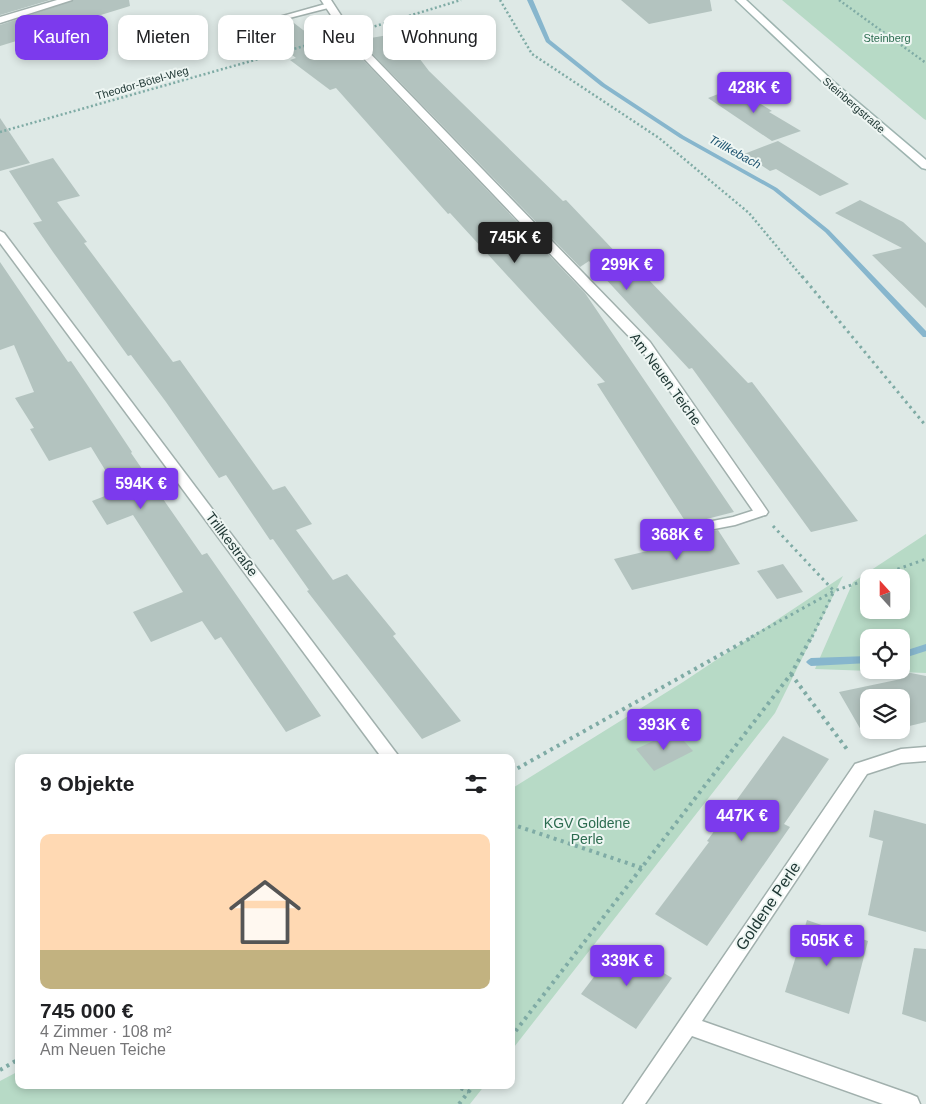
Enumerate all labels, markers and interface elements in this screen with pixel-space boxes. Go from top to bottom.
chip: Kaufen [15,15,108,60]
chip: Mieten [118,15,208,60]
chip: Filter [218,15,294,60]
chip: Neu [304,15,373,60]
chip: Wohnung [383,15,496,60]
park label: Steinberg [863,32,911,44]
street label: Theodor-Bötel-Weg [94,64,190,102]
pin: 428K € [713,72,795,114]
street label: Steinbergstraße [821,75,887,135]
text: 428K € [728,79,780,96]
water label: Trillkebach [707,132,764,172]
pin: 745K € [474,222,556,264]
text: 745K € [489,229,541,246]
pin: 299K € [586,248,668,291]
text: 299K € [601,256,653,273]
street label: Am Neuen Teiche [627,330,705,428]
pin: 594K € [100,468,182,510]
text: 594K € [115,475,167,492]
street label: Trillkestraße [203,509,262,580]
pin: 368K € [636,518,718,561]
text: 368K € [651,526,703,543]
north arrow [860,569,910,619]
map controls [860,569,910,739]
button: locate [860,629,910,679]
button: layers [860,689,910,739]
pin: 393K € [623,708,705,751]
text: 393K € [638,716,690,733]
icon: filters [462,770,490,798]
text: 9 Objekte [40,772,135,795]
pin: 447K € [701,800,783,842]
text: 447K € [716,807,768,824]
park label: KGV Goldene Perle [544,815,630,847]
street label: Goldene Perle [732,859,804,953]
icon: home [220,867,310,957]
pin: 505K € [786,924,868,967]
text: 505K € [801,932,853,949]
pin: 339K € [586,944,668,987]
text: 339K € [601,952,653,969]
text: 745 000 € [40,999,133,1022]
text: 4 Zimmer · 108 m² [40,1023,172,1040]
text: Am Neuen Teiche [40,1041,166,1058]

